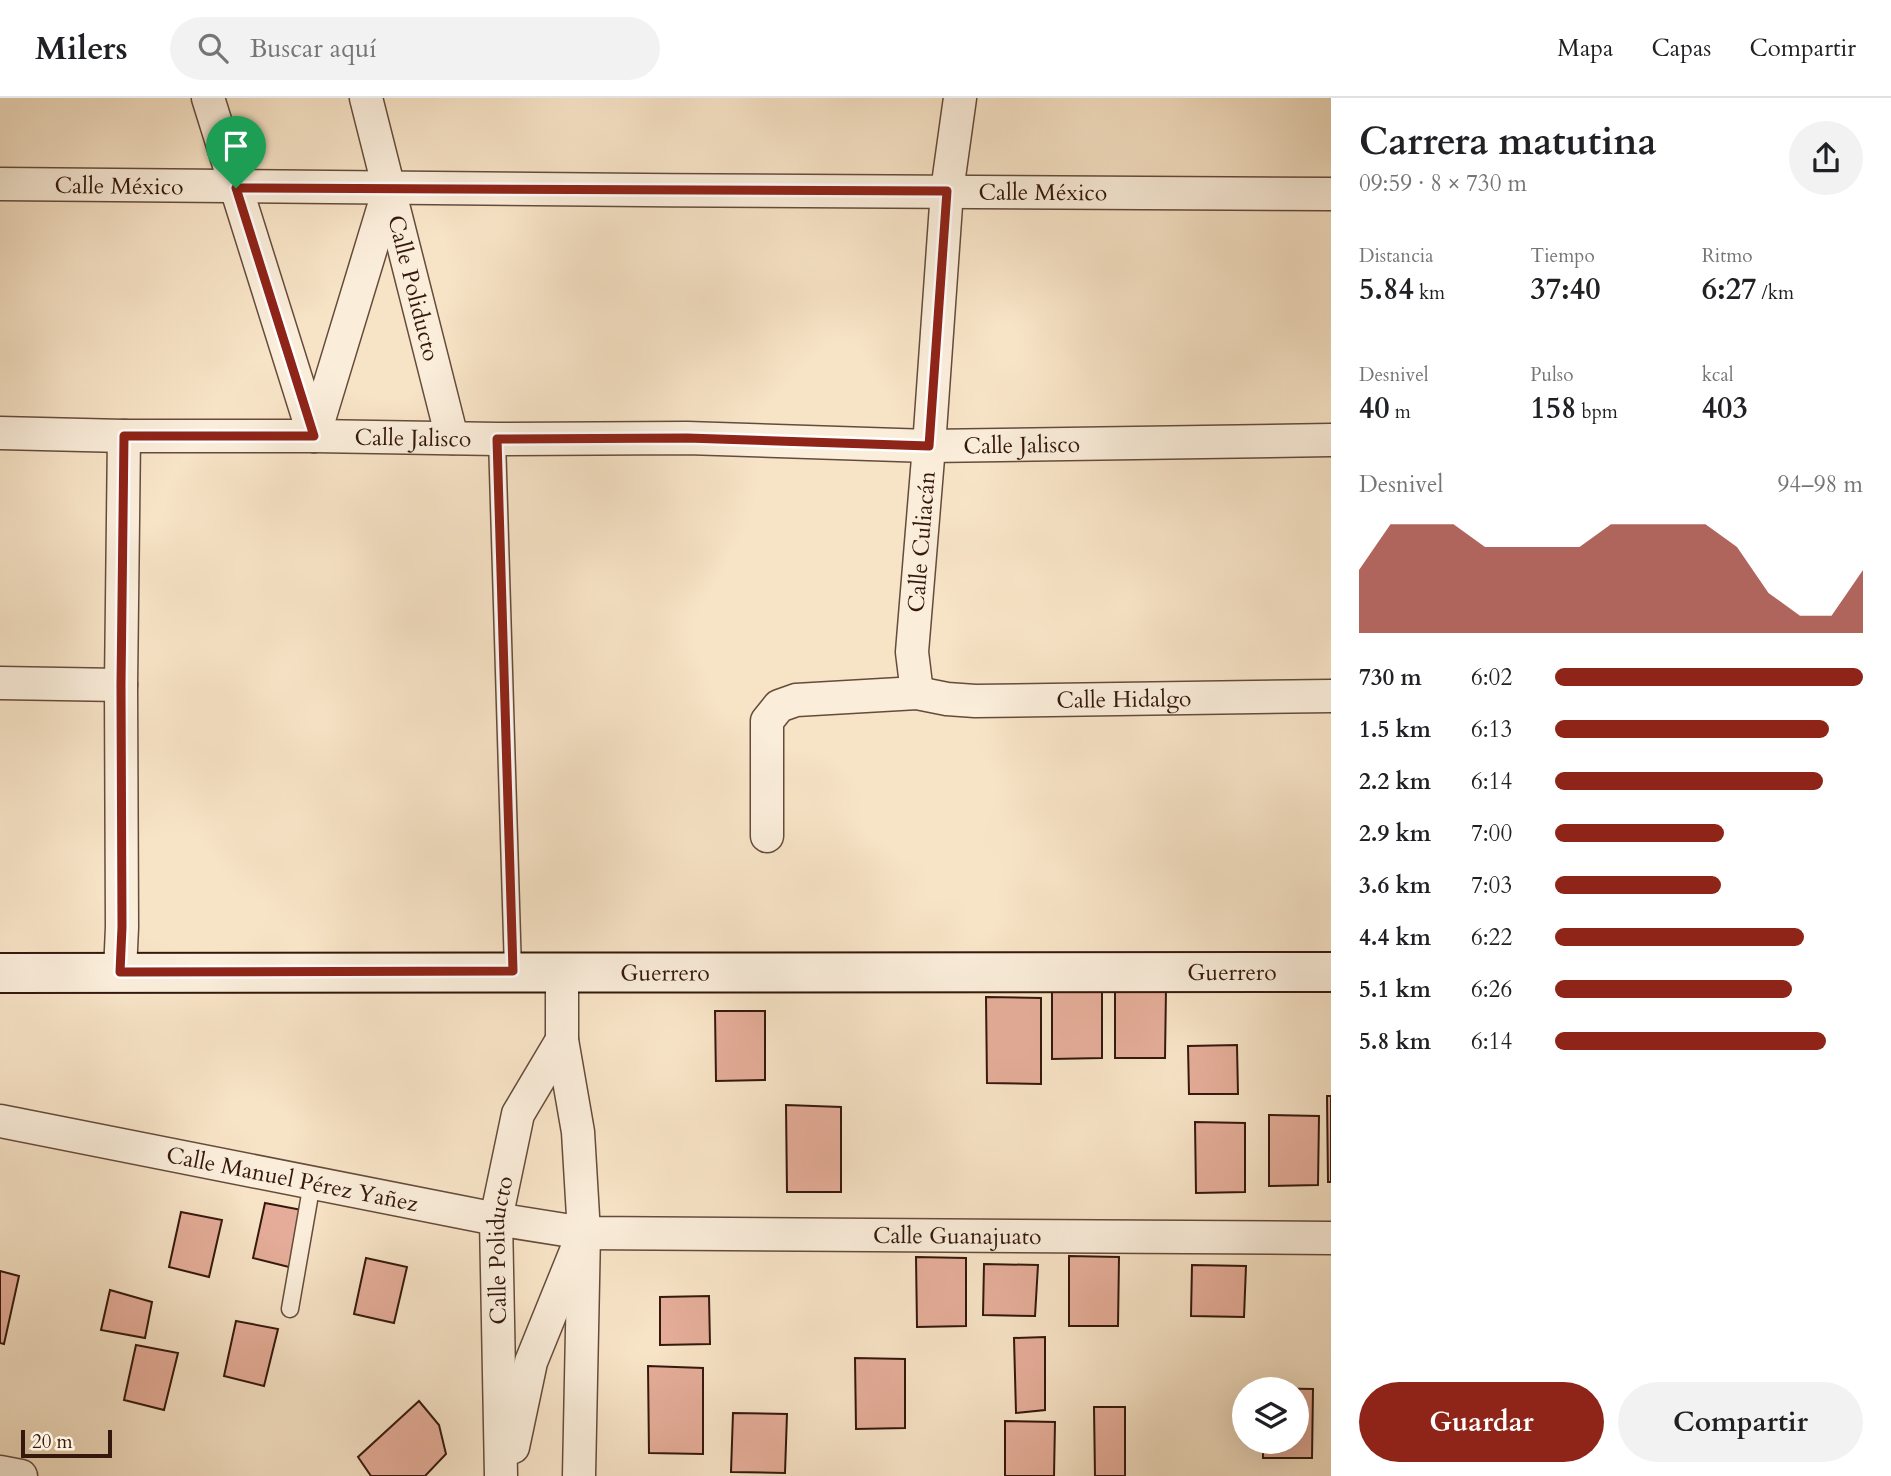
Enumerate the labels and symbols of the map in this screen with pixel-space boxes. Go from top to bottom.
pin [206,116,266,188]
street label: Calle México [54,170,184,202]
street label: Calle México [978,177,1107,208]
street label: Calle Poliducto [380,212,447,364]
street label: Calle Jalisco [354,422,472,455]
street label: Calle Jalisco [963,429,1080,461]
street label: Calle Culiacán [900,470,943,614]
street label: Calle Hidalgo [1056,683,1192,716]
street label: Guerrero [620,957,710,989]
street label: Guerrero [1187,957,1277,988]
street label: Calle Manuel Pérez Yañez [164,1139,421,1219]
street label: Calle Poliducto [481,1173,521,1325]
street label: Calle Guanajuato [873,1220,1042,1252]
scale bar [21,1427,112,1459]

